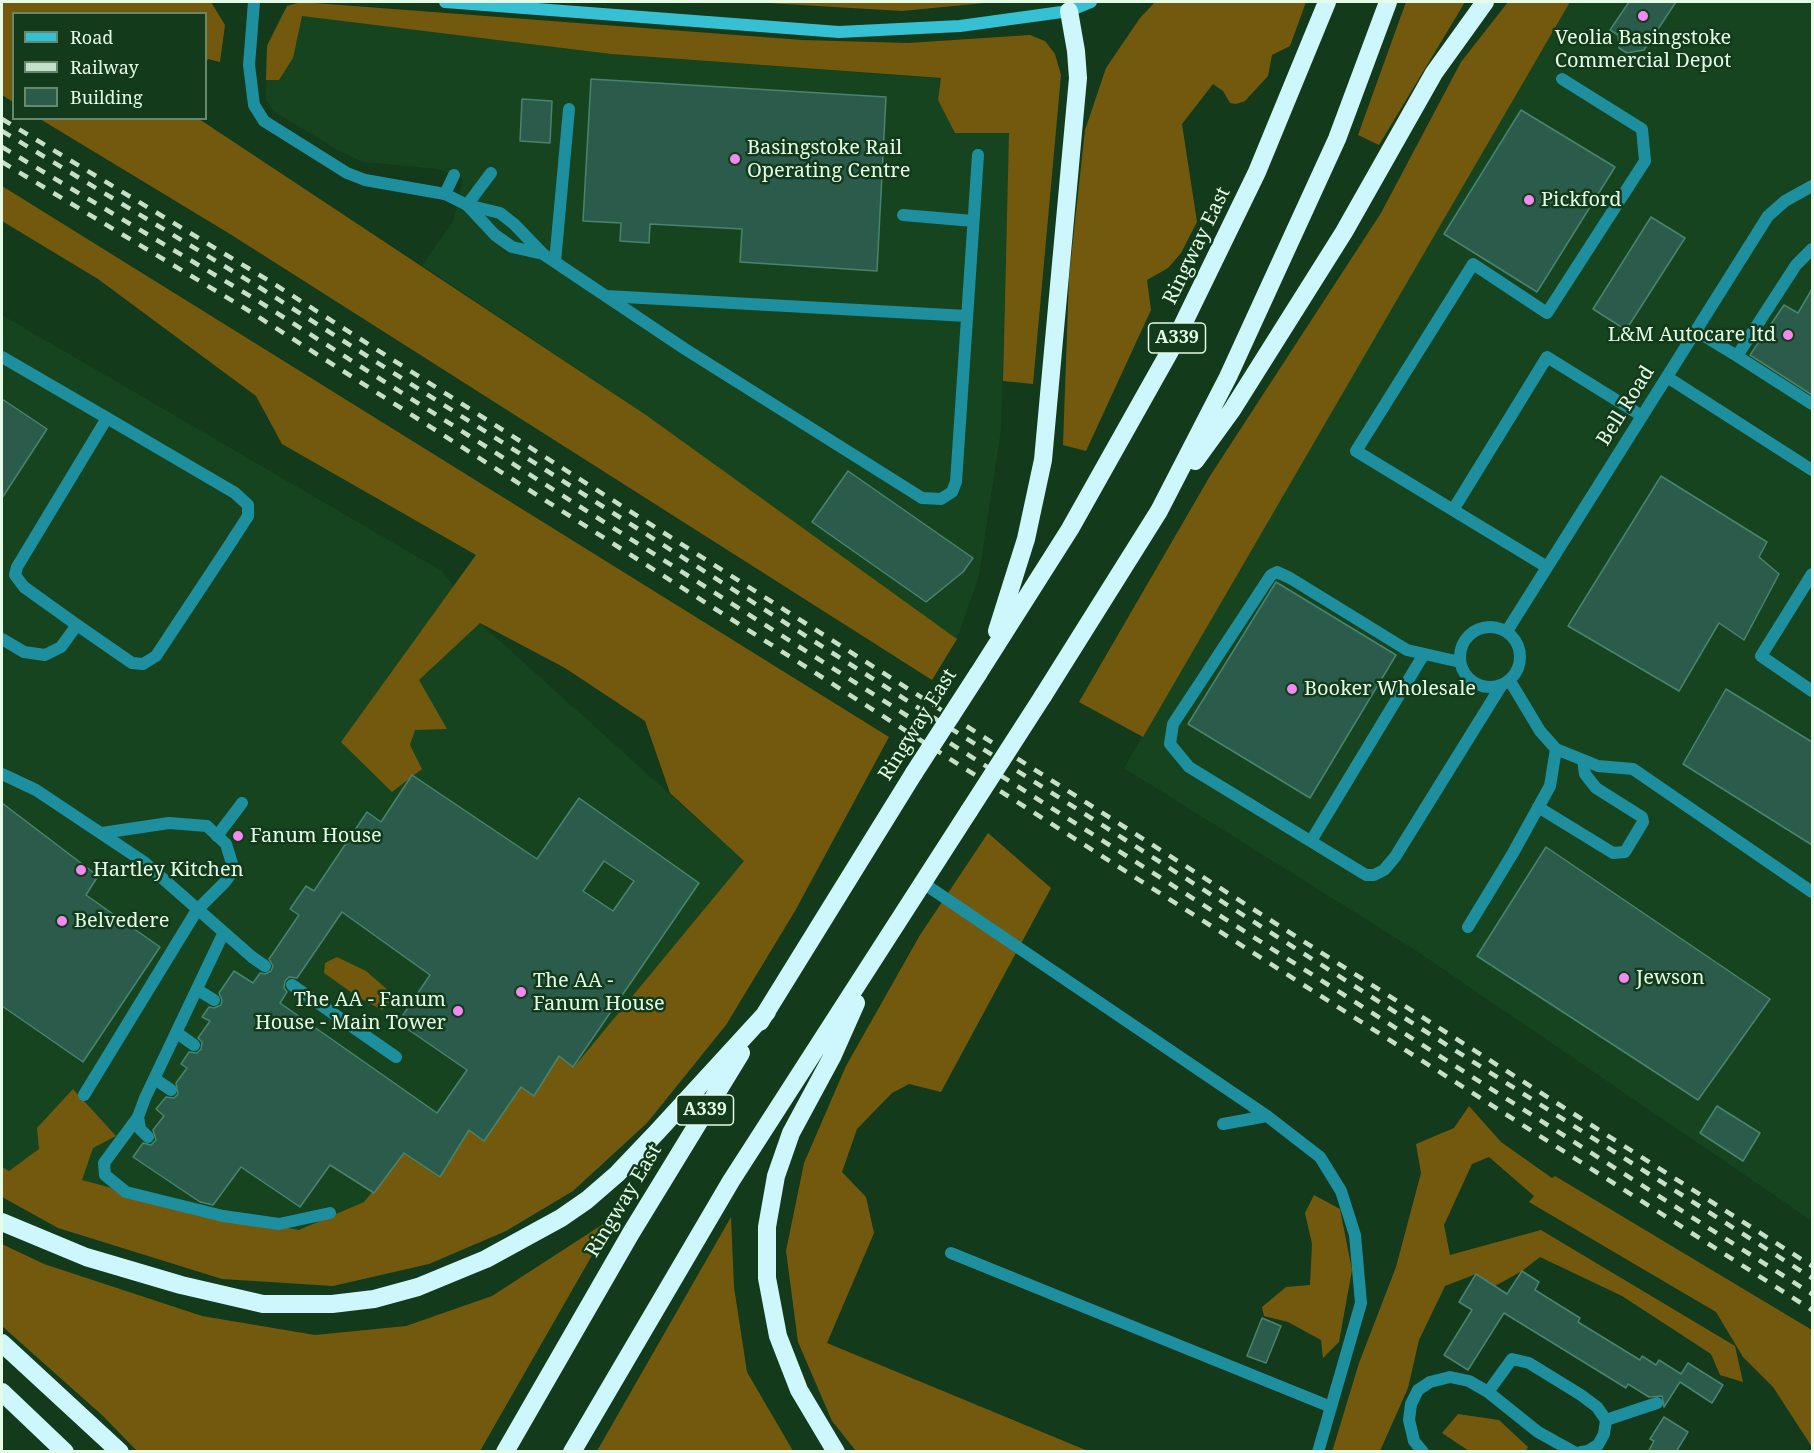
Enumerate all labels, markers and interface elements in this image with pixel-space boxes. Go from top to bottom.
marker: Veolia Basingstoke Commercial Depot [1636,9,1650,23]
legend [12,12,207,120]
text: Road [70,25,113,49]
place label: Veolia Basingstoke Commercial Depot [1555,26,1731,73]
text: Railway [70,55,139,79]
text: Building [70,85,143,109]
place label: Basingstoke Rail Operating Centre [747,136,910,183]
marker: Basingstoke Rail Operating Centre [728,152,742,166]
street label: Ringway East [1158,183,1236,309]
place label: Pickford [1541,188,1622,212]
marker: Pickford [1522,193,1536,207]
road number: A339 [1148,323,1206,353]
place label: L&M Autocare ltd [1608,323,1776,347]
marker: L&M Autocare ltd [1781,328,1795,342]
street label: Bell Road [1592,362,1660,450]
street label: Ringway East [874,665,962,785]
place label: Booker Wholesale [1304,677,1476,701]
marker: Booker Wholesale [1285,682,1299,696]
place label: Fanum House [250,824,382,848]
marker: Fanum House [231,829,245,843]
place label: Hartley Kitchen [93,858,244,882]
marker: Hartley Kitchen [74,863,88,877]
place label: Belvedere [74,909,169,933]
marker: Belvedere [55,914,69,928]
place label: Jewson [1636,966,1705,990]
place label: The AA - Fanum House [533,969,665,1016]
marker: Jewson [1617,971,1631,985]
marker: The AA - Fanum House [514,985,528,999]
place label: The AA - Fanum House - Main Tower [255,988,446,1035]
marker: The AA - Fanum House - Main Tower [451,1004,465,1018]
road number: A339 [676,1095,734,1125]
street label: Ringway East [581,1140,667,1262]

